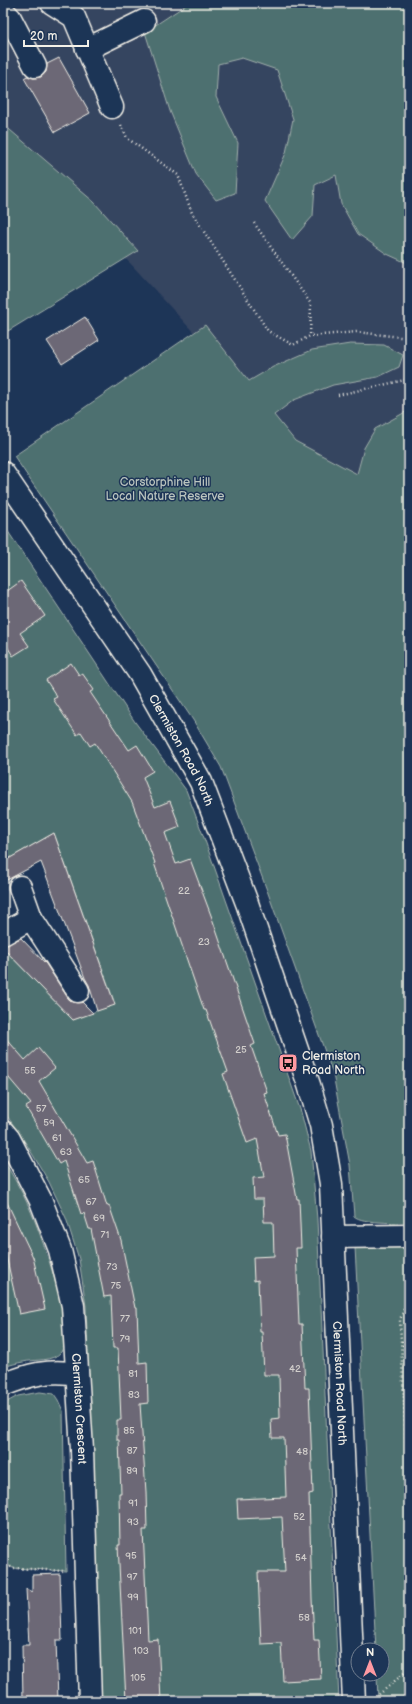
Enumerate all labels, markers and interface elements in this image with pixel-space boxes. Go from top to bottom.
scale bar [24,22,88,48]
text: 20 m [30,29,57,44]
park label: Corstorphine Hill Local Nature Reserve [106,475,224,504]
street label: Clermiston Road North [145,692,217,808]
house number: 22 [178,885,190,897]
house number: 23 [198,936,210,948]
house number: 25 [235,1044,247,1056]
place label: Clermiston Road North [302,1049,365,1078]
bus stop icon: Clermiston Road North [277,1052,299,1074]
house number: 55 [24,1065,36,1077]
house number: 57 [36,1103,46,1115]
house number: 59 [43,1117,55,1129]
house number: 61 [52,1132,62,1144]
house number: 63 [60,1146,72,1158]
house number: 65 [78,1174,90,1186]
house number: 67 [85,1196,97,1208]
house number: 69 [93,1212,105,1224]
house number: 71 [101,1229,110,1241]
house number: 73 [106,1261,118,1273]
house number: 75 [111,1280,122,1292]
house number: 77 [120,1313,130,1325]
street label: Clermiston Road North [329,1321,350,1446]
house number: 79 [120,1333,131,1345]
street label: Clermiston Crescent [68,1353,89,1465]
house number: 42 [289,1363,301,1375]
house number: 81 [128,1368,138,1380]
house number: 83 [128,1389,140,1401]
house number: 85 [123,1425,135,1437]
house number: 87 [127,1445,137,1457]
house number: 48 [296,1446,308,1458]
house number: 89 [126,1465,138,1477]
house number: 91 [128,1497,138,1509]
house number: 52 [293,1511,305,1523]
house number: 93 [127,1516,139,1528]
house number: 95 [125,1550,137,1562]
house number: 54 [295,1552,307,1564]
house number: 97 [127,1571,137,1583]
house number: 99 [127,1591,139,1603]
house number: 58 [298,1612,310,1624]
house number: 101 [128,1625,142,1637]
north arrow [350,1642,390,1682]
house number: 103 [133,1645,149,1657]
text: N [366,1646,374,1659]
house number: 105 [130,1672,146,1684]

